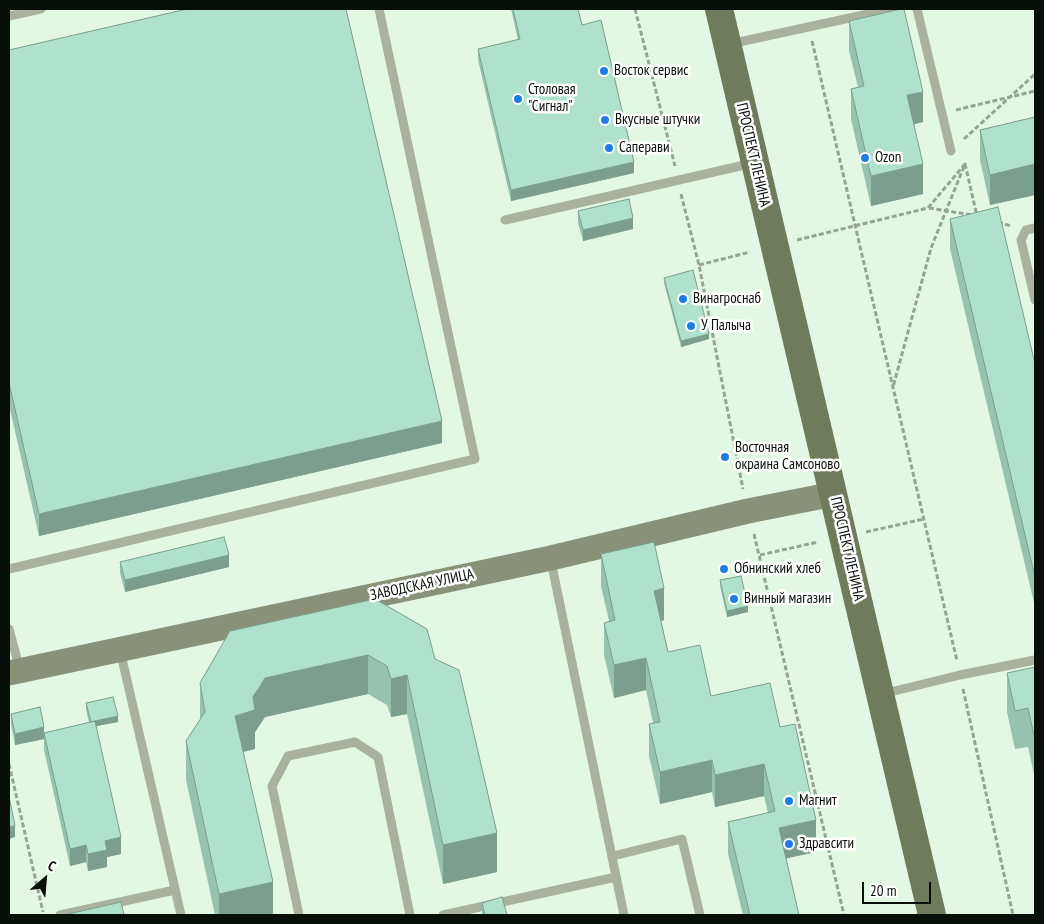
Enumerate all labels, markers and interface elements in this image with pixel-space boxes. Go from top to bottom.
place label: Восток сервис [614,62,689,80]
marker: Восток сервис [598,65,610,77]
place label: Столовая "Сигнал" [528,81,576,116]
marker: Столовая "Сигнал" [512,93,524,105]
street label: ПРОСПЕКТ ЛЕНИНА [732,101,774,209]
place label: Вкусные штучки [615,111,700,129]
marker: Вкусные штучки [599,114,611,126]
place label: Саперави [619,139,670,157]
marker: Саперави [603,142,615,154]
place label: Ozon [875,149,901,167]
marker: Ozon [859,152,871,164]
place label: Винагроснаб [693,290,761,308]
marker: Винагроснаб [677,293,689,305]
place label: У Палыча [701,317,751,335]
marker: У Палыча [685,320,697,332]
place label: Восточная окраина Самсоново [735,439,840,474]
marker: Восточная окраина Самсоново [719,451,731,463]
street label: ПРОСПЕКТ ЛЕНИНА [826,495,868,603]
place label: Обнинский хлеб [734,560,821,578]
marker: Обнинский хлеб [718,563,730,575]
street label: ЗАВОДСКАЯ УЛИЦА [369,565,475,605]
place label: Винный магазин [744,590,831,608]
marker: Винный магазин [728,593,740,605]
place label: Магнит [799,792,837,810]
marker: Магнит [783,795,795,807]
place label: Здравсити [799,835,854,853]
marker: Здравсити [783,838,795,850]
north arrow [20,854,70,904]
text: С [45,856,59,875]
scale bar [864,872,933,904]
text: 20 m [870,881,896,900]

